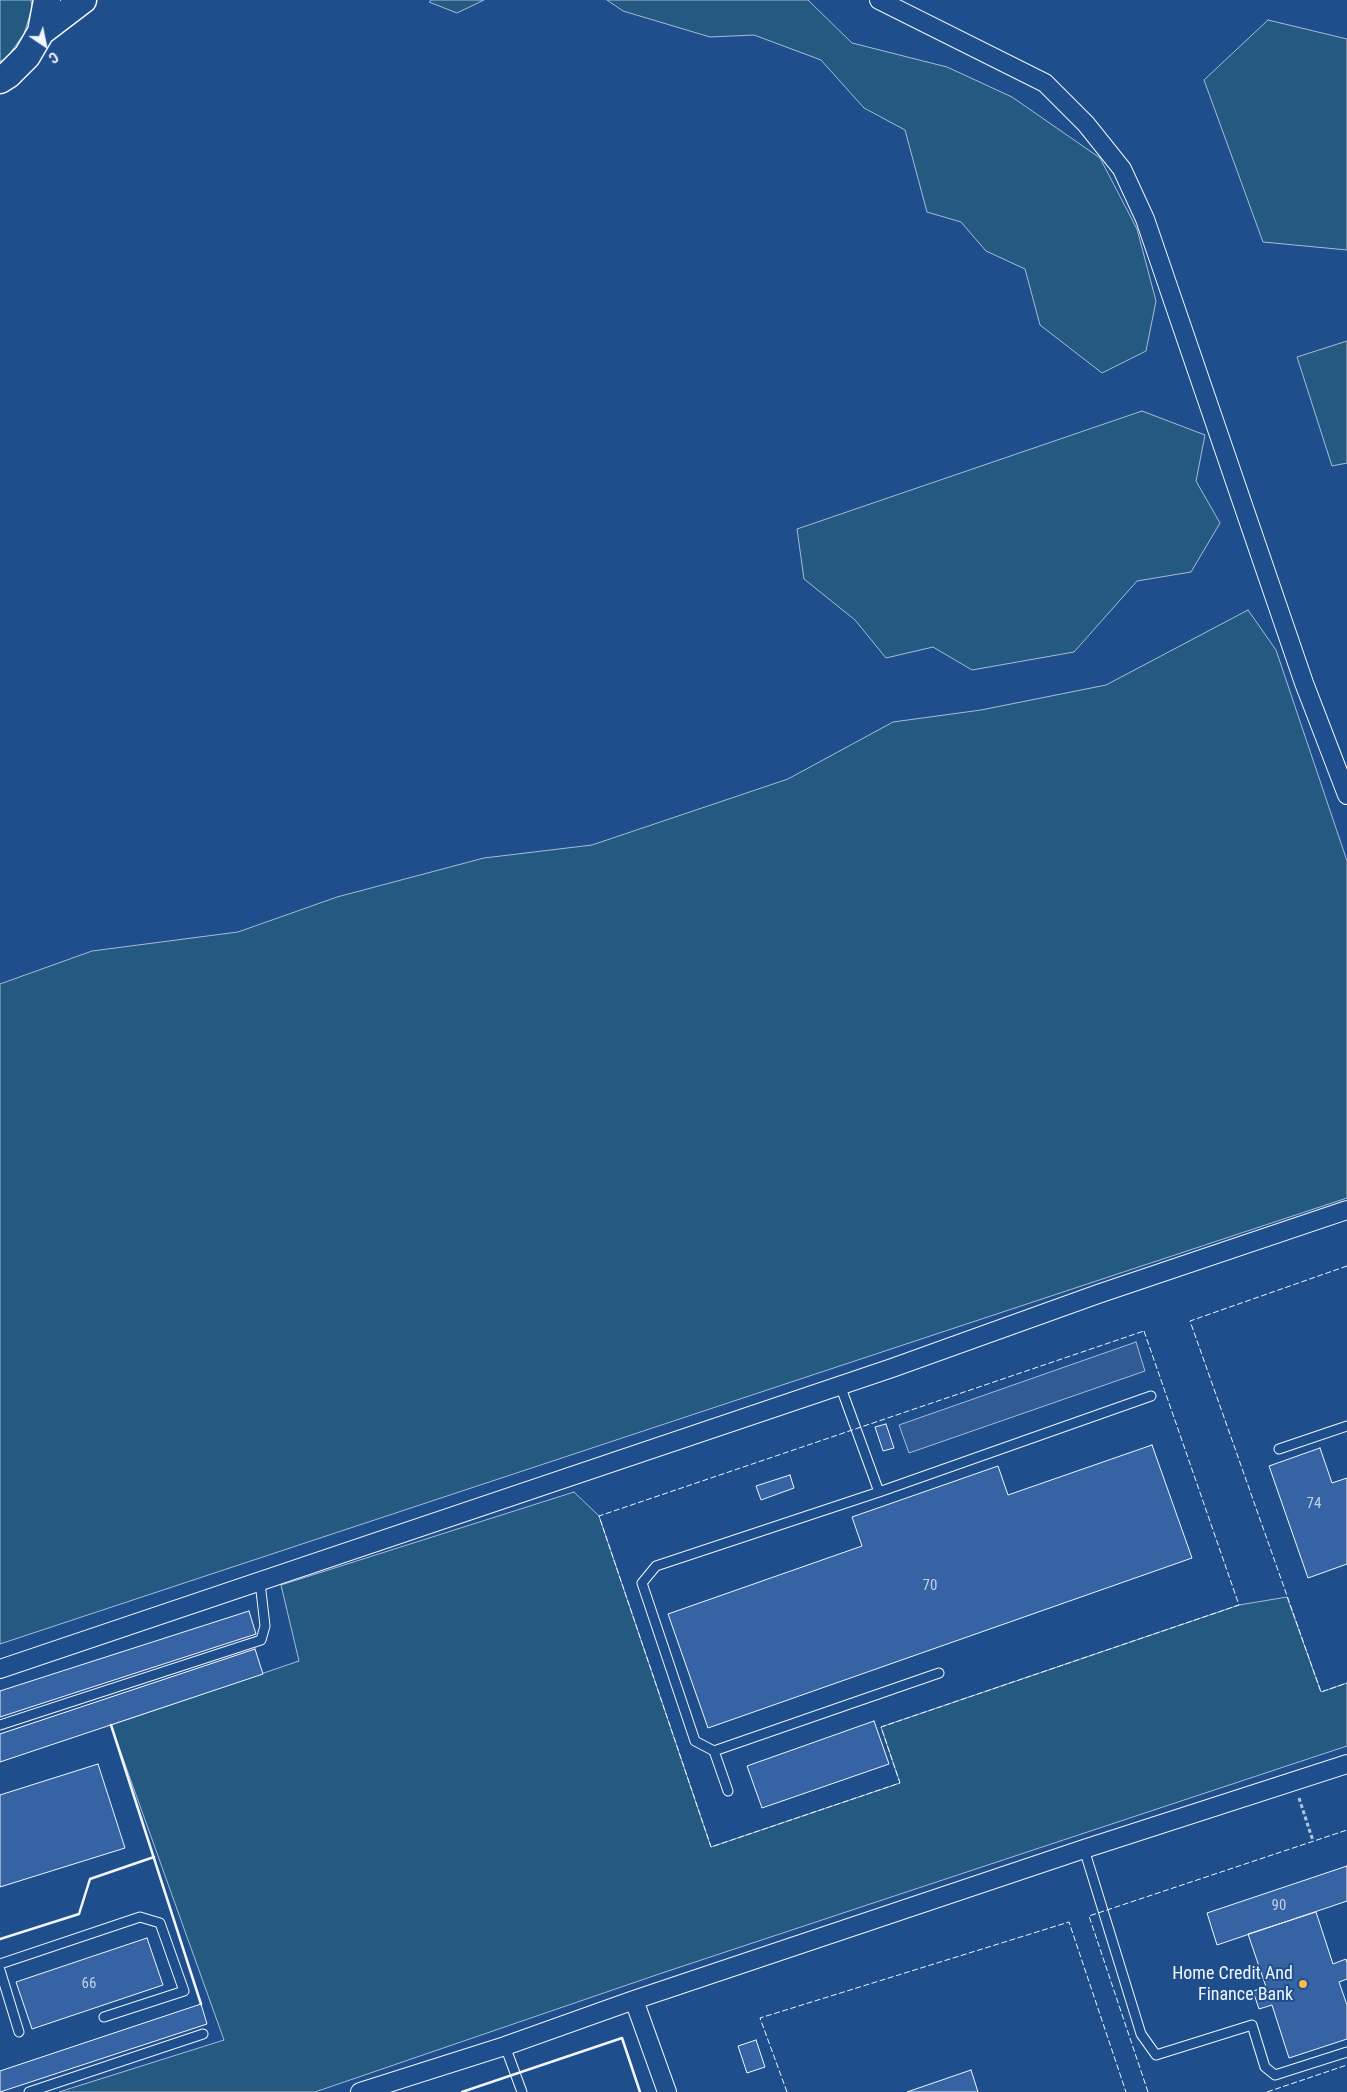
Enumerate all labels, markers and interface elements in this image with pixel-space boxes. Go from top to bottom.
north arrow [20,20,70,70]
text: С [46,49,61,66]
house number: 74 [1307,1495,1321,1513]
house number: 70 [923,1577,937,1595]
house number: 90 [1272,1897,1286,1915]
place label: Home Credit And Finance Bank [1172,1963,1293,2006]
house number: 66 [82,1975,96,1993]
marker: Home Credit And Finance Bank [1297,1978,1309,1990]

